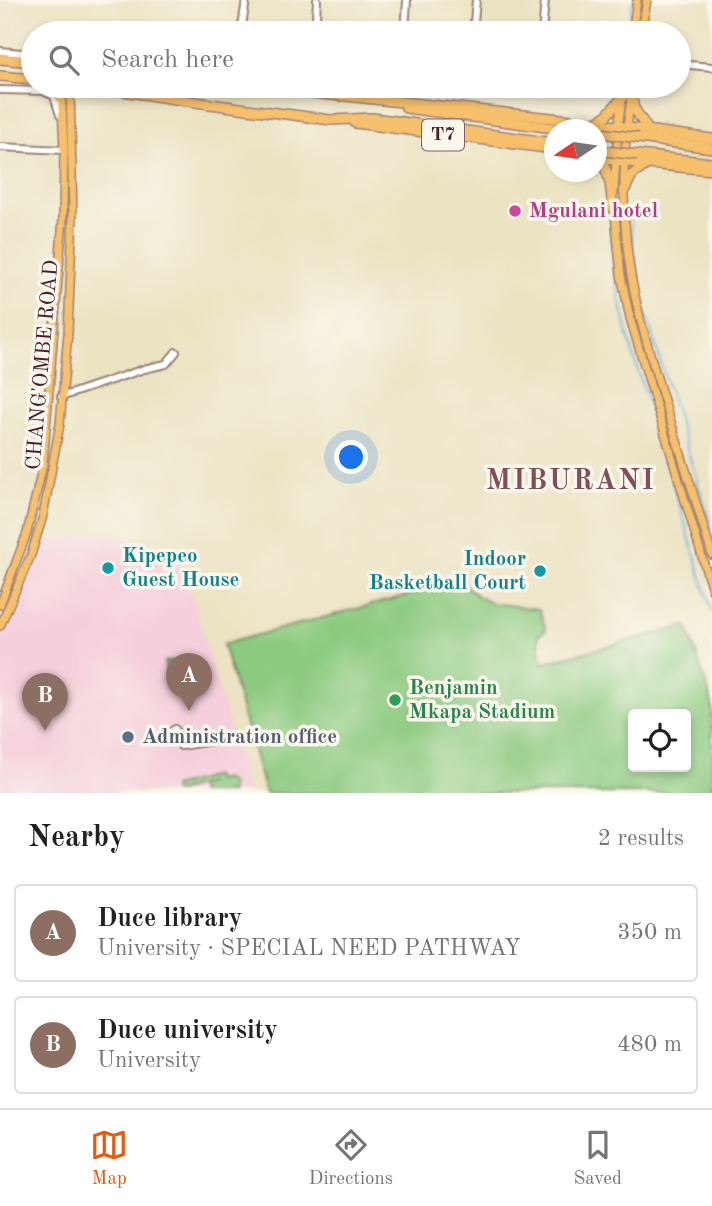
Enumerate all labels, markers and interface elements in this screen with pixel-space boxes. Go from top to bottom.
search box [21,21,691,98]
icon: search [45,41,83,79]
text: Search here [101,47,234,73]
road number: T7 [422,119,464,150]
north arrow [544,119,607,182]
place label: Mgulani hotel [529,201,658,222]
marker: Mgulani hotel [507,203,523,219]
street label: CHANG'OMBE ROAD [23,259,63,471]
your location [334,440,368,474]
district label: MIBURANI [486,468,656,496]
place label: Kipepeo Guest House [122,546,240,591]
place label: Indoor Basketball Court [369,549,526,594]
marker: Kipepeo Guest House [100,560,116,576]
marker: Indoor Basketball Court [532,563,548,579]
pin: A [166,653,212,711]
pin: B [22,673,68,731]
place label: Benjamin Mkapa Stadium [409,678,555,723]
marker: Benjamin Mkapa Stadium [387,692,403,708]
map controls [628,709,691,772]
button: locate [628,709,691,772]
place label: Administration office [142,727,337,748]
marker: Administration office [120,729,136,745]
text: Nearby [28,823,125,853]
text: 2 results [598,827,684,850]
text: Duce library [97,906,242,932]
text: A [44,921,62,944]
text: 350 m [617,921,682,944]
text: University · SPECIAL NEED PATHWAY [97,937,521,960]
text: Duce university [97,1018,278,1044]
text: B [45,1033,61,1056]
text: 480 m [617,1033,682,1056]
text: University [97,1049,201,1072]
tab: Map [90,1126,128,1191]
tab: Directions [309,1126,393,1191]
tab: Saved [573,1126,622,1191]

